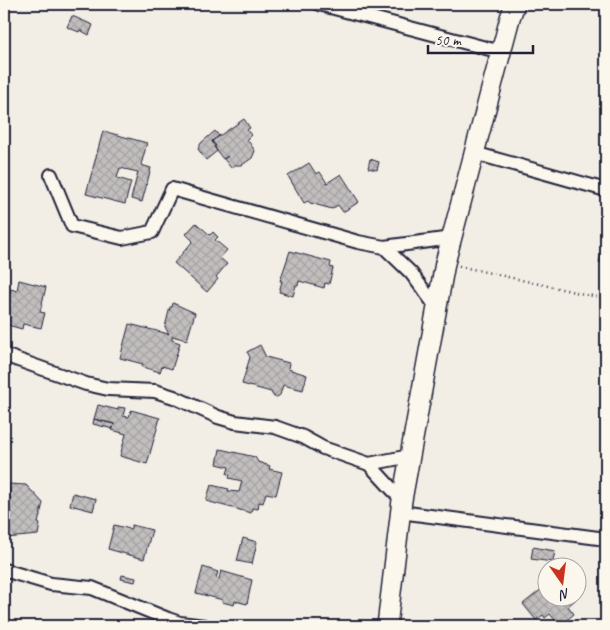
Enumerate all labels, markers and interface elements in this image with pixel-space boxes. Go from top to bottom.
scale bar [428,22,532,54]
text: 50 m [435,31,462,50]
north arrow [538,558,588,608]
text: N [557,585,571,604]

